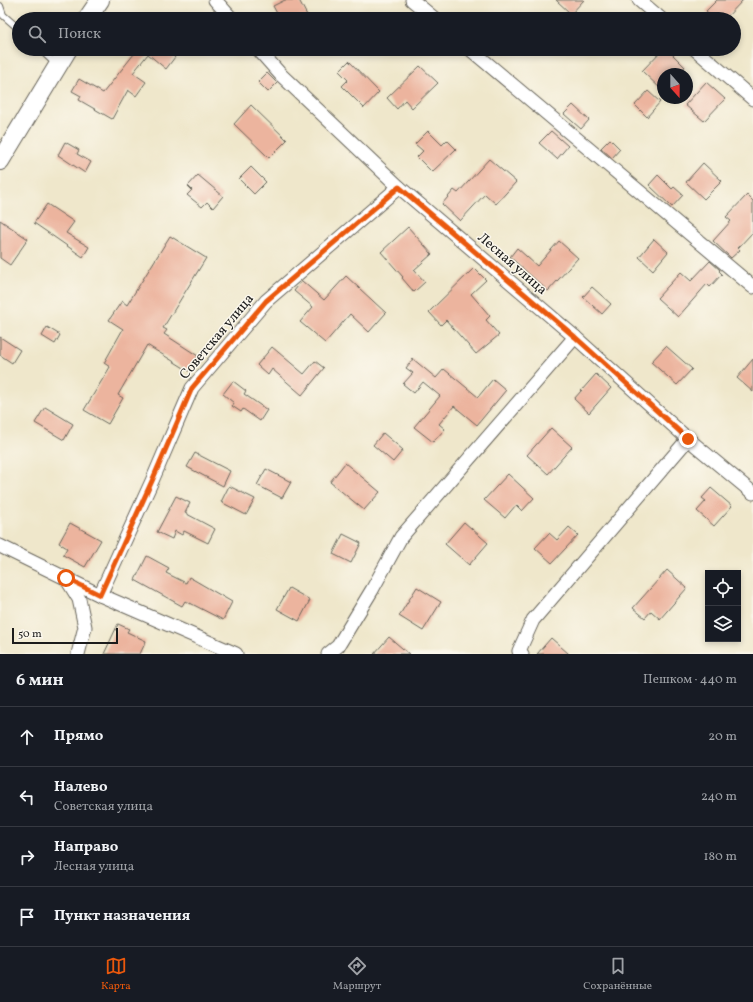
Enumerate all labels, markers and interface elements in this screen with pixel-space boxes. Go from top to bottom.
search box [12,12,741,56]
icon: search [26,23,48,45]
text: Поиск [58,24,101,45]
north arrow [657,68,693,104]
street label: Лесная улица [473,229,551,300]
street label: Советская улица [176,290,259,384]
route end [679,430,697,448]
route start [57,569,75,587]
map controls [705,570,741,642]
button: locate [705,570,741,606]
button: layers [705,606,741,642]
scale bar [12,626,118,645]
text: 50 m [18,627,42,642]
text: 6 мин [16,669,63,692]
text: Пешком · 440 m [643,671,737,689]
icon: ahead [16,726,38,748]
text: Прямо [54,726,103,747]
text: 20 m [708,728,737,746]
text: Налево [54,777,108,798]
icon: left [16,786,38,808]
text: 240 m [701,788,737,806]
text: Советская улица [54,798,153,816]
text: Направо [54,837,118,858]
icon: right [16,846,38,868]
text: 180 m [703,848,737,866]
text: Лесная улица [54,858,134,876]
icon: arrive [16,906,38,928]
text: Пункт назначения [54,906,190,927]
tab: Карта [101,955,131,994]
tab: Маршрут [333,955,381,994]
tab: Сохранённые [583,955,652,994]

